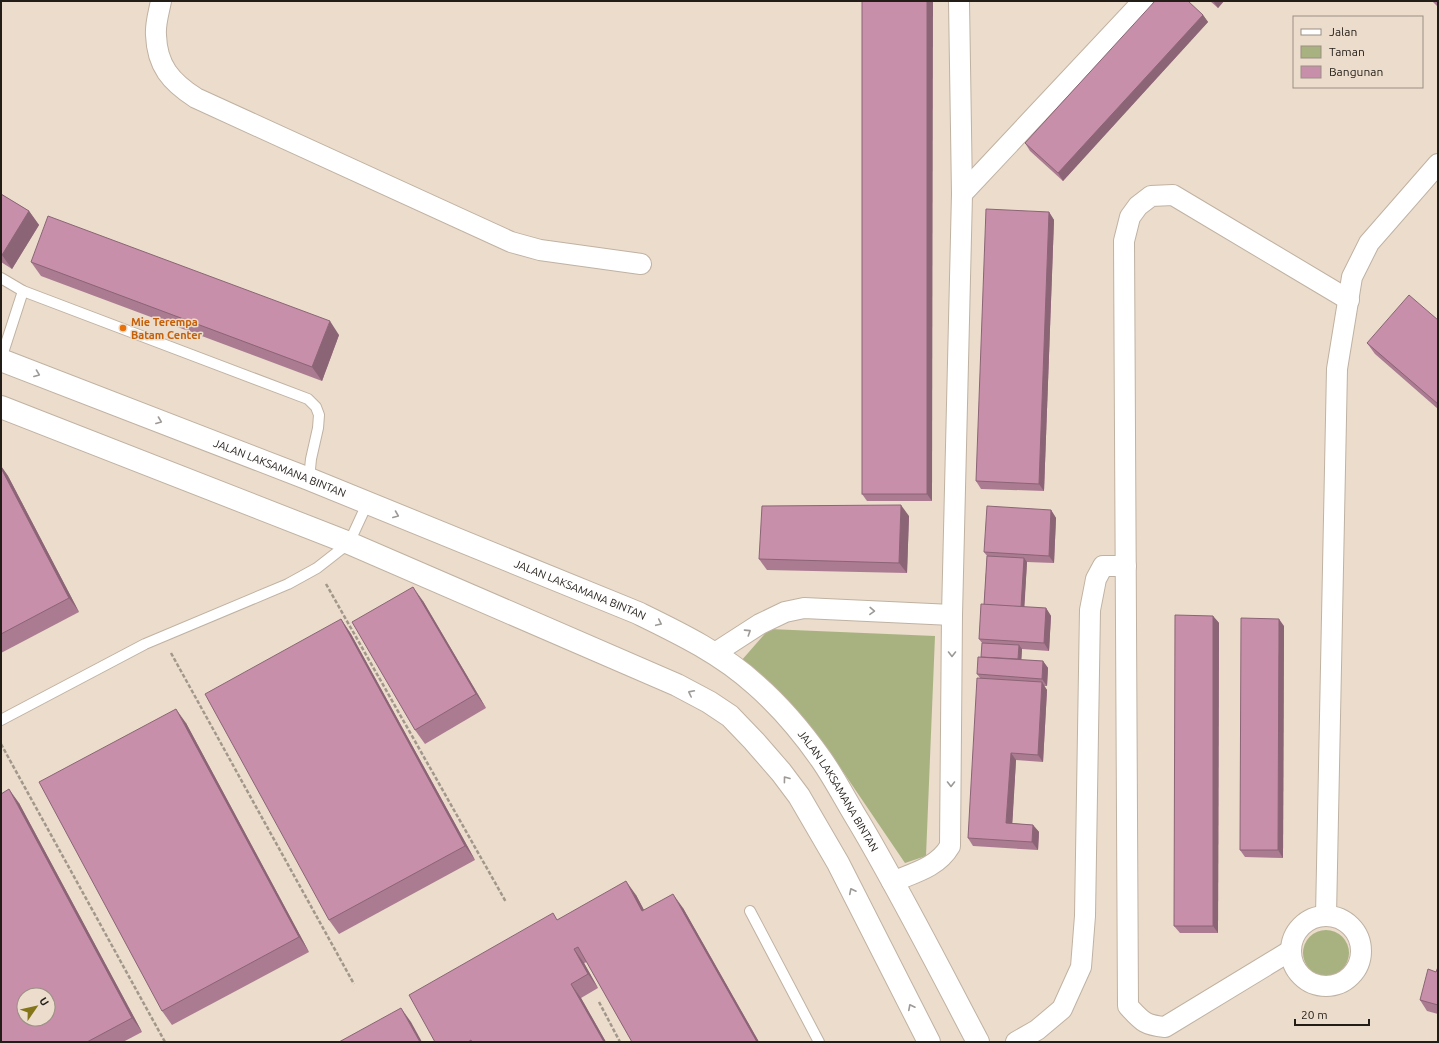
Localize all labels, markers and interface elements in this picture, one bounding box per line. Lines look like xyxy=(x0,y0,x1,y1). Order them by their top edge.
legend xyxy=(1293,16,1423,88)
text: Jalan xyxy=(1329,25,1357,38)
text: Taman xyxy=(1329,45,1365,58)
text: Bangunan xyxy=(1329,65,1383,78)
place label: Mie Terempa Batam Center xyxy=(131,316,203,341)
marker: Mie Terempa Batam Center xyxy=(118,323,128,333)
one-way arrow xyxy=(34,369,41,377)
one-way arrow xyxy=(155,416,162,424)
street label: JALAN LAKSAMANA BINTAN xyxy=(212,437,348,499)
one-way arrow xyxy=(393,511,400,519)
street label: JALAN LAKSAMANA BINTAN xyxy=(513,557,648,622)
one-way arrow xyxy=(869,607,875,615)
one-way arrow xyxy=(655,618,662,626)
one-way arrow xyxy=(744,629,751,637)
one-way arrow xyxy=(948,651,956,657)
one-way arrow xyxy=(688,690,696,698)
street label: JALAN LAKSAMANA BINTAN xyxy=(796,728,881,854)
one-way arrow xyxy=(784,777,791,784)
one-way arrow xyxy=(947,781,955,787)
one-way arrow xyxy=(850,888,857,895)
north arrow xyxy=(16,987,56,1027)
text: U xyxy=(37,995,51,1008)
scale bar xyxy=(1295,1001,1369,1027)
one-way arrow xyxy=(908,1004,916,1011)
text: 20 m xyxy=(1301,1008,1328,1021)

